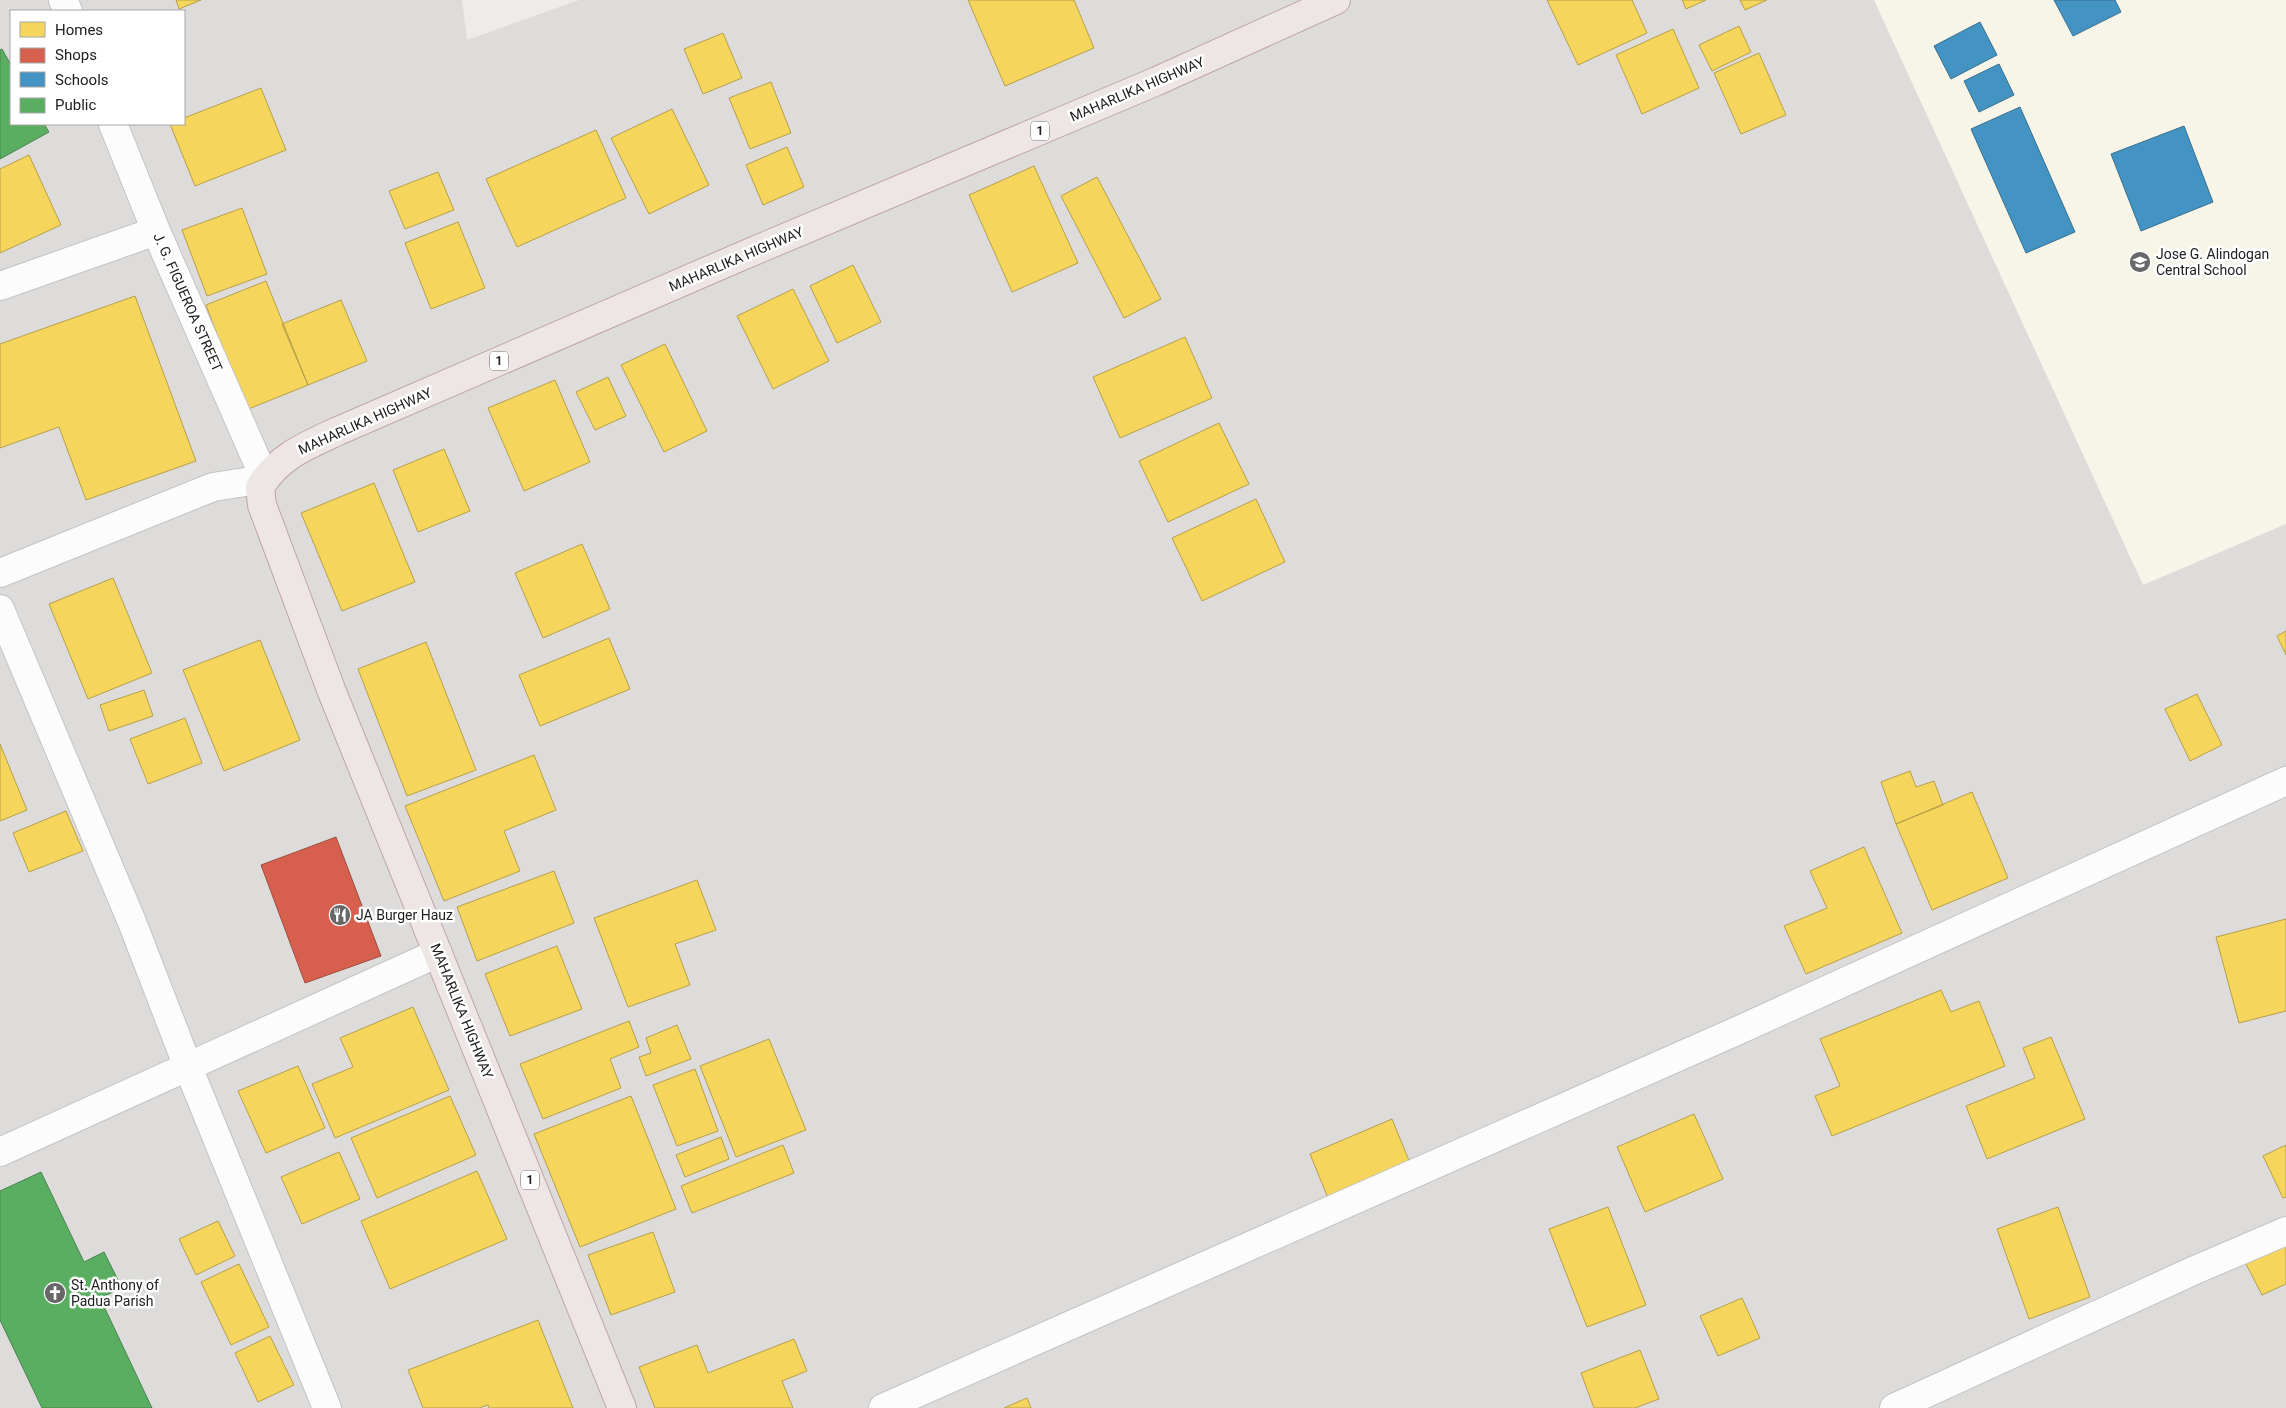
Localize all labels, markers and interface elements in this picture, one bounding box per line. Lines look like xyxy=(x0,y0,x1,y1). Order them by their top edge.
legend xyxy=(10,10,185,125)
text: Homes xyxy=(55,21,103,39)
text: Shops xyxy=(55,46,97,64)
street label: MAHARLIKA HIGHWAY xyxy=(1067,53,1207,125)
text: Schools xyxy=(55,71,109,89)
text: Public xyxy=(55,96,96,114)
road number: 1 xyxy=(1031,122,1049,140)
street label: MAHARLIKA HIGHWAY xyxy=(666,223,806,295)
street label: J. G. FIGUEROA STREET xyxy=(150,230,226,374)
place label: Jose G. Alindogan Central School xyxy=(2156,246,2269,278)
school or university icon: Jose G. Alindogan Central School xyxy=(2128,250,2152,274)
road number: 1 xyxy=(490,352,508,371)
street label: MAHARLIKA HIGHWAY xyxy=(296,384,435,458)
restaurant icon: JA Burger Hauz xyxy=(328,903,352,927)
place label: JA Burger Hauz xyxy=(356,907,453,923)
street label: MAHARLIKA HIGHWAY xyxy=(428,941,497,1081)
road number: 1 xyxy=(521,1170,539,1190)
place label: St. Anthony of Padua Parish xyxy=(71,1277,159,1309)
church icon: St. Anthony of Padua Parish xyxy=(43,1281,67,1305)

